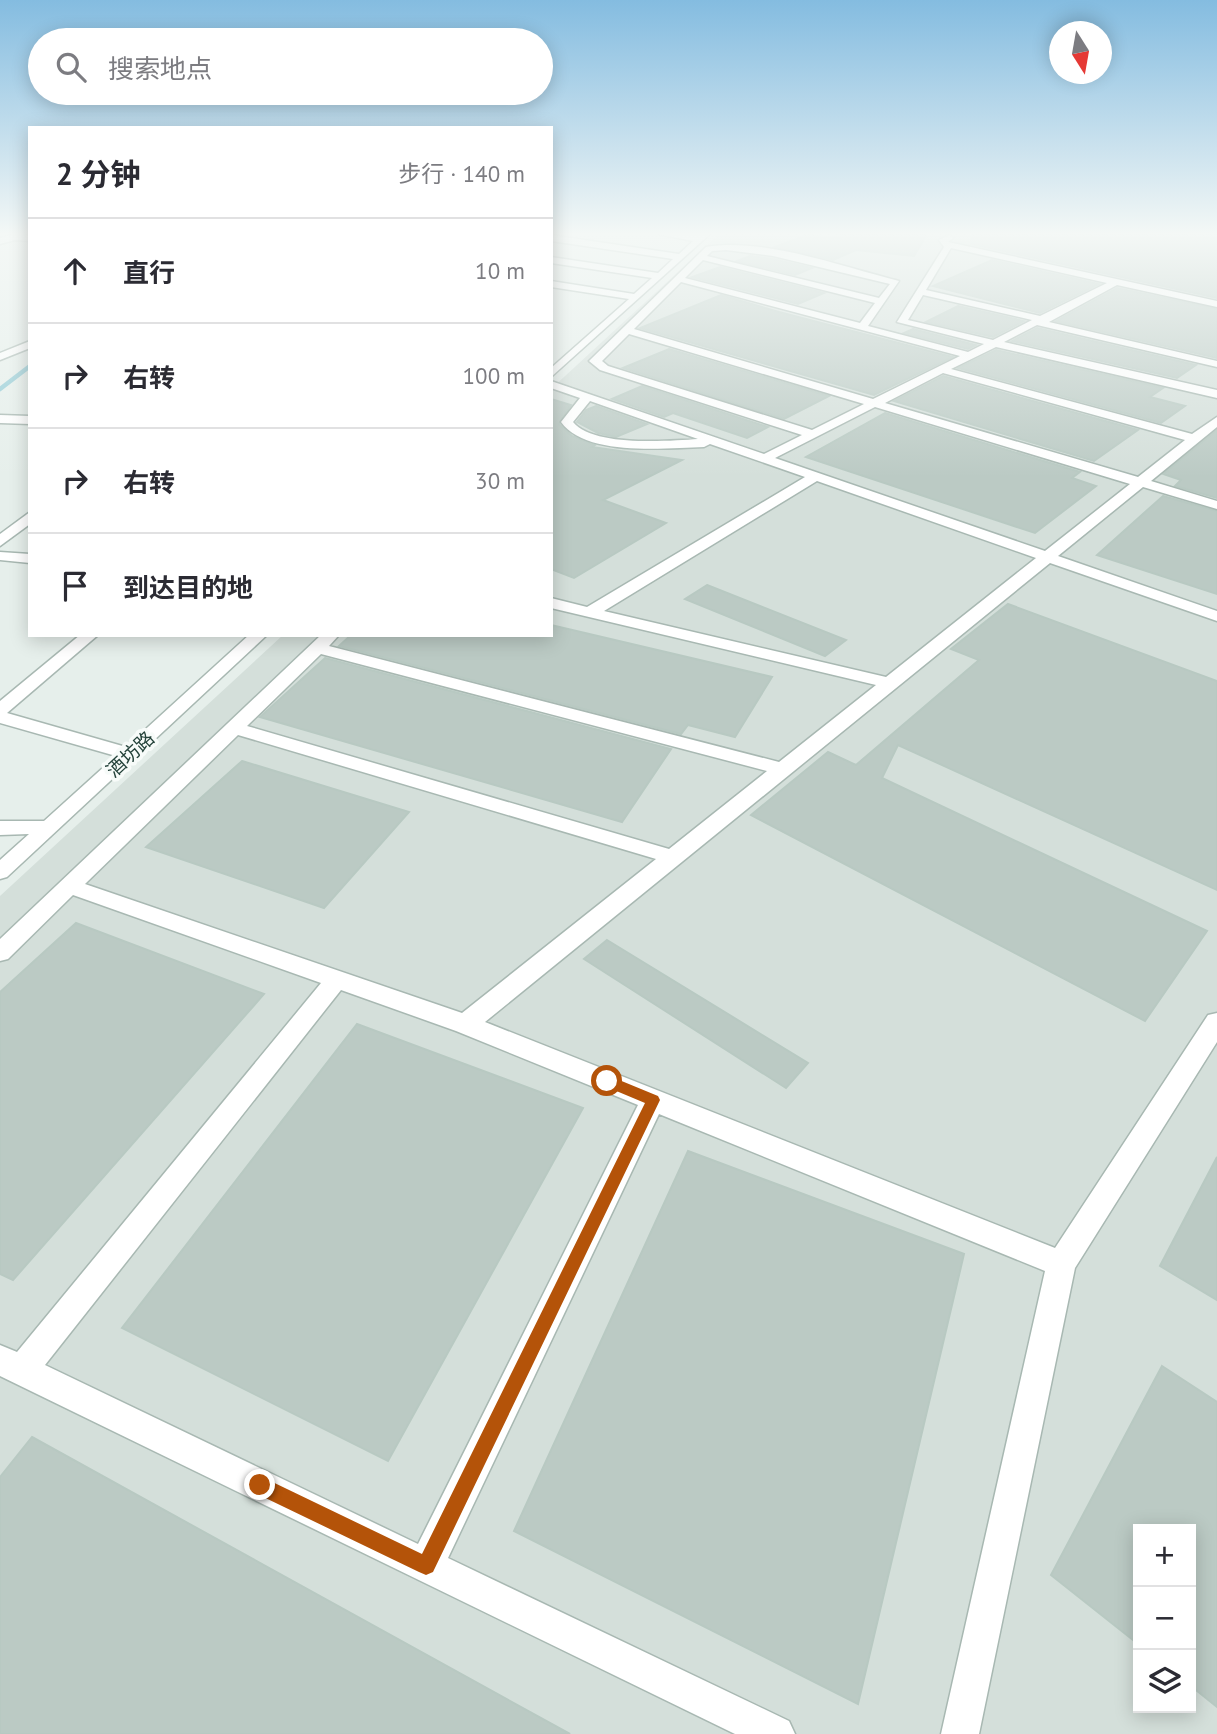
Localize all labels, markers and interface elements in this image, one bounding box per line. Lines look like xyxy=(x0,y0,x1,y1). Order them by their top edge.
north arrow xyxy=(1049,21,1112,84)
search box xyxy=(28,28,553,105)
icon: search xyxy=(52,48,90,86)
text: 搜索地点 xyxy=(108,52,212,85)
text: 2 分钟 xyxy=(56,154,141,193)
text: 步行 · 140 m xyxy=(398,159,525,188)
icon: ahead xyxy=(56,252,94,290)
text: 直行 xyxy=(123,256,175,289)
text: 10 m xyxy=(475,256,525,285)
icon: right xyxy=(56,357,94,395)
text: 右转 xyxy=(123,361,175,394)
text: 100 m xyxy=(463,361,525,390)
icon: right xyxy=(56,462,94,500)
text: 右转 xyxy=(123,466,175,499)
text: 30 m xyxy=(475,466,525,495)
icon: arrive xyxy=(56,567,94,605)
text: 到达目的地 xyxy=(123,571,253,604)
street label: 酒坊路 xyxy=(101,726,159,782)
route start xyxy=(591,1065,622,1096)
route end xyxy=(244,1469,275,1500)
map controls xyxy=(1133,1524,1196,1713)
button: + xyxy=(1133,1524,1196,1587)
button: − xyxy=(1133,1587,1196,1650)
button: layers xyxy=(1133,1650,1196,1713)

